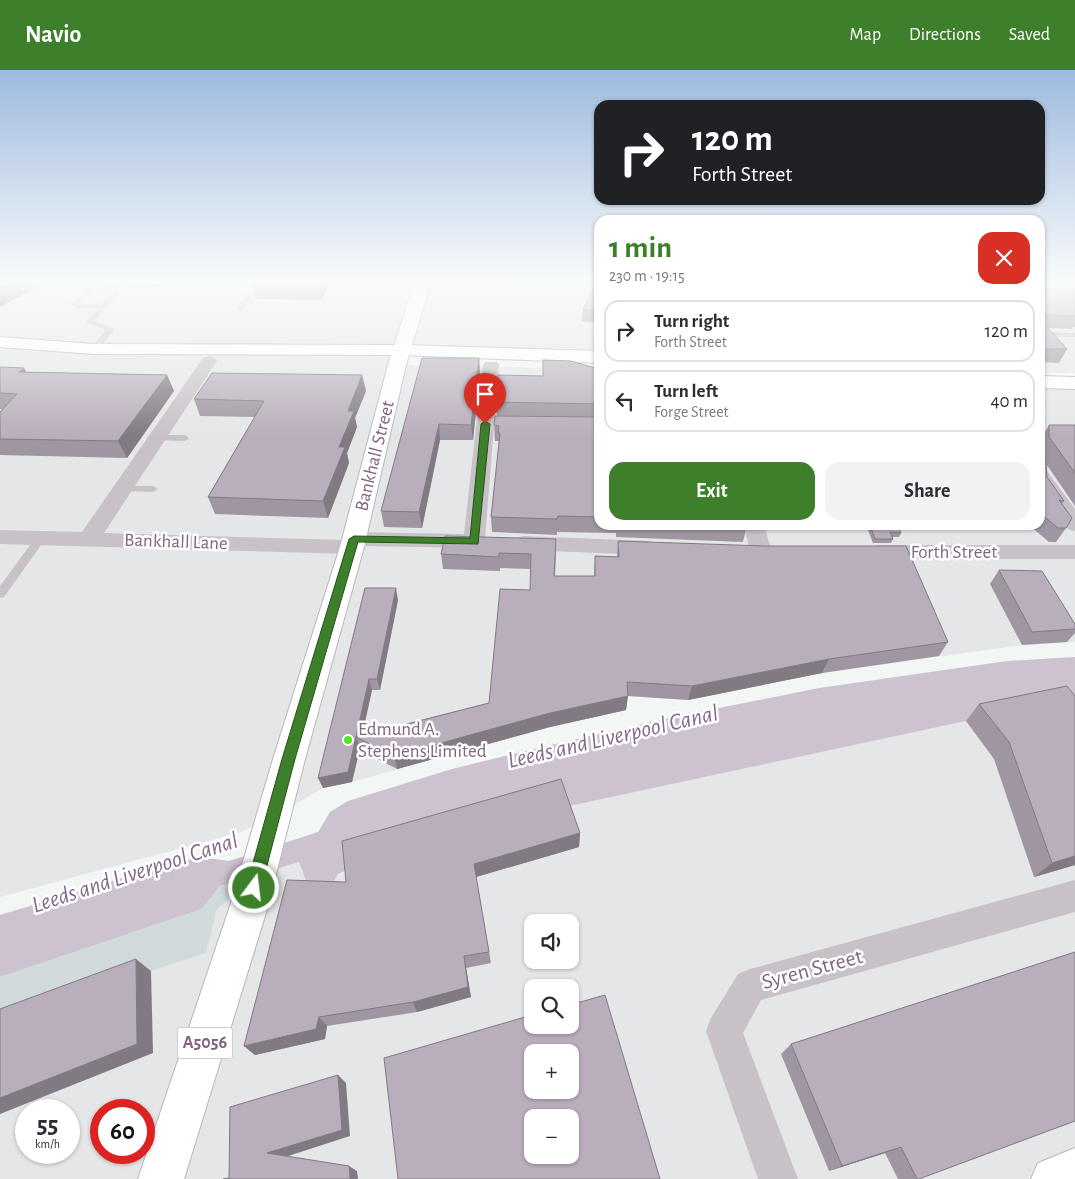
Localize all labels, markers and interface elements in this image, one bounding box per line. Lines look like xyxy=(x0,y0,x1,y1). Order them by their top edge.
text: Navio xyxy=(25,23,81,47)
text: Map xyxy=(850,26,881,44)
text: Directions xyxy=(909,26,981,44)
text: Saved xyxy=(1009,26,1050,44)
icon: right xyxy=(609,120,674,185)
text: 120 m xyxy=(692,122,773,157)
text: Forth Street xyxy=(692,163,792,185)
button: close xyxy=(978,232,1030,284)
text: 1 min xyxy=(609,233,672,263)
text: 230 m · 19:15 xyxy=(609,268,685,284)
text: Turn right xyxy=(654,312,729,331)
icon: right xyxy=(611,317,639,345)
text: 120 m xyxy=(984,322,1028,341)
text: Forth Street xyxy=(654,334,727,350)
pin xyxy=(464,373,506,424)
icon: arrive xyxy=(471,380,499,408)
text: Turn left xyxy=(654,382,718,401)
icon: left xyxy=(611,387,639,415)
text: 40 m xyxy=(990,392,1028,411)
street label: Bankhall Street xyxy=(352,399,398,513)
text: Forge Street xyxy=(654,404,729,420)
button: Exit xyxy=(609,462,815,520)
button: Share xyxy=(825,462,1030,520)
street label: Bankhall Lane xyxy=(124,531,228,553)
street label: Forth Street xyxy=(911,543,997,562)
water label: Leeds and Liverpool Canal xyxy=(505,701,721,773)
place label: Edmund A. Stephens Limited xyxy=(358,720,487,761)
marker: Edmund A. Stephens Limited xyxy=(342,734,354,746)
water label: Leeds and Liverpool Canal xyxy=(29,828,241,918)
position arrow xyxy=(227,861,279,913)
map controls xyxy=(524,914,579,1164)
button: sound xyxy=(524,914,579,969)
street label: Syren Street xyxy=(759,945,865,993)
button: search xyxy=(524,979,579,1034)
road number: A5056 xyxy=(178,1028,232,1058)
button: + xyxy=(524,1044,579,1099)
speed limit sign: 60 xyxy=(90,1099,155,1164)
button: − xyxy=(524,1109,579,1164)
text: 55 xyxy=(37,1113,58,1138)
text: km/h xyxy=(35,1138,60,1150)

